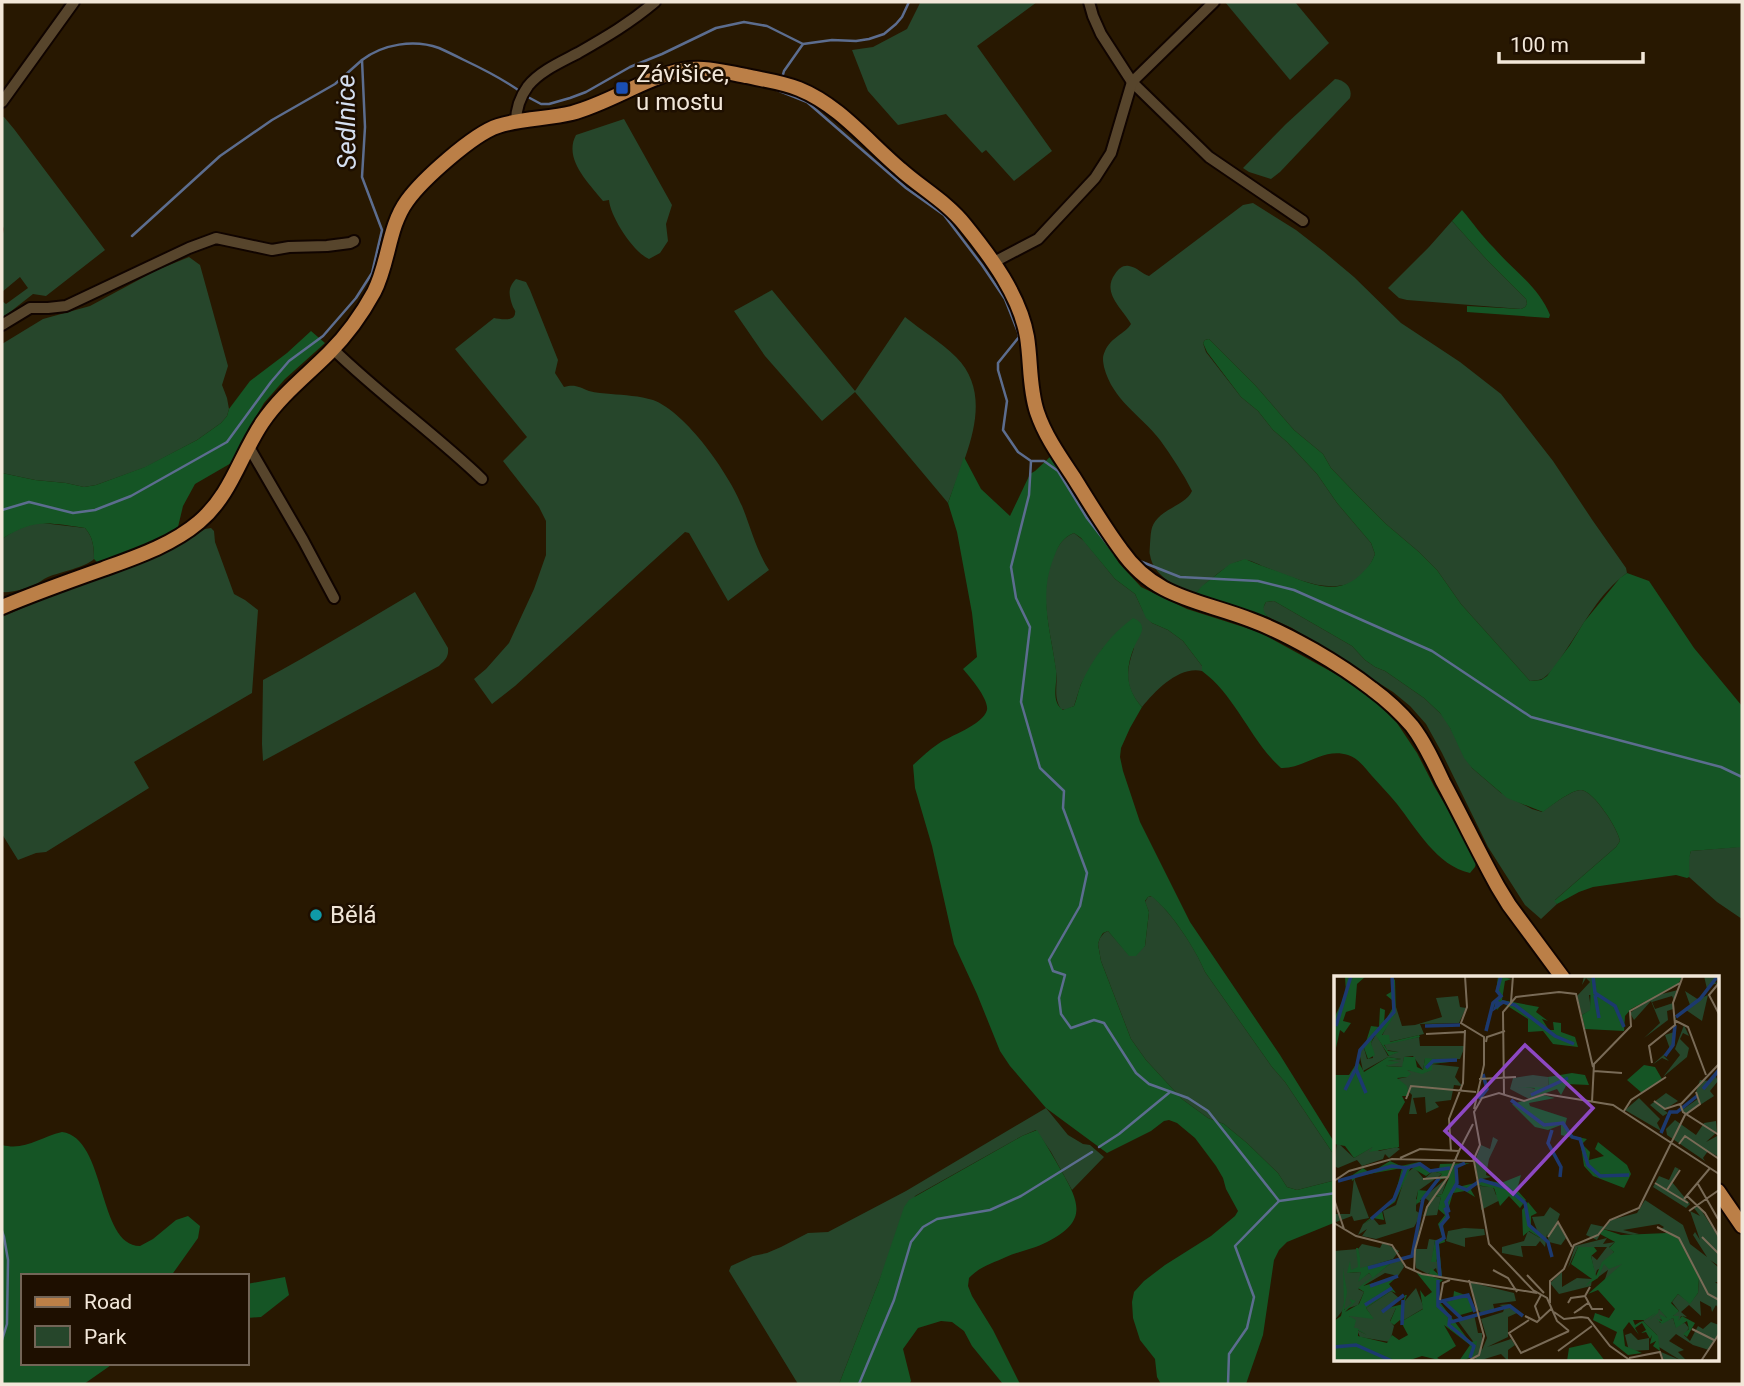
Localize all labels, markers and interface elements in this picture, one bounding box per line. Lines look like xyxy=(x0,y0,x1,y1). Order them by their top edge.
scale bar xyxy=(1499,21,1642,65)
text: 100 m xyxy=(1510,33,1569,57)
place label: Závišice, u mostu xyxy=(636,60,729,116)
water label: Sedlnice xyxy=(330,74,362,170)
marker: Závišice, u mostu xyxy=(614,80,630,96)
place label: Bělá xyxy=(330,901,377,929)
marker: Bělá xyxy=(308,907,324,923)
inset map xyxy=(1334,976,1720,1362)
legend xyxy=(21,1274,248,1365)
text: Road xyxy=(84,1290,132,1314)
text: Park xyxy=(84,1325,127,1349)

